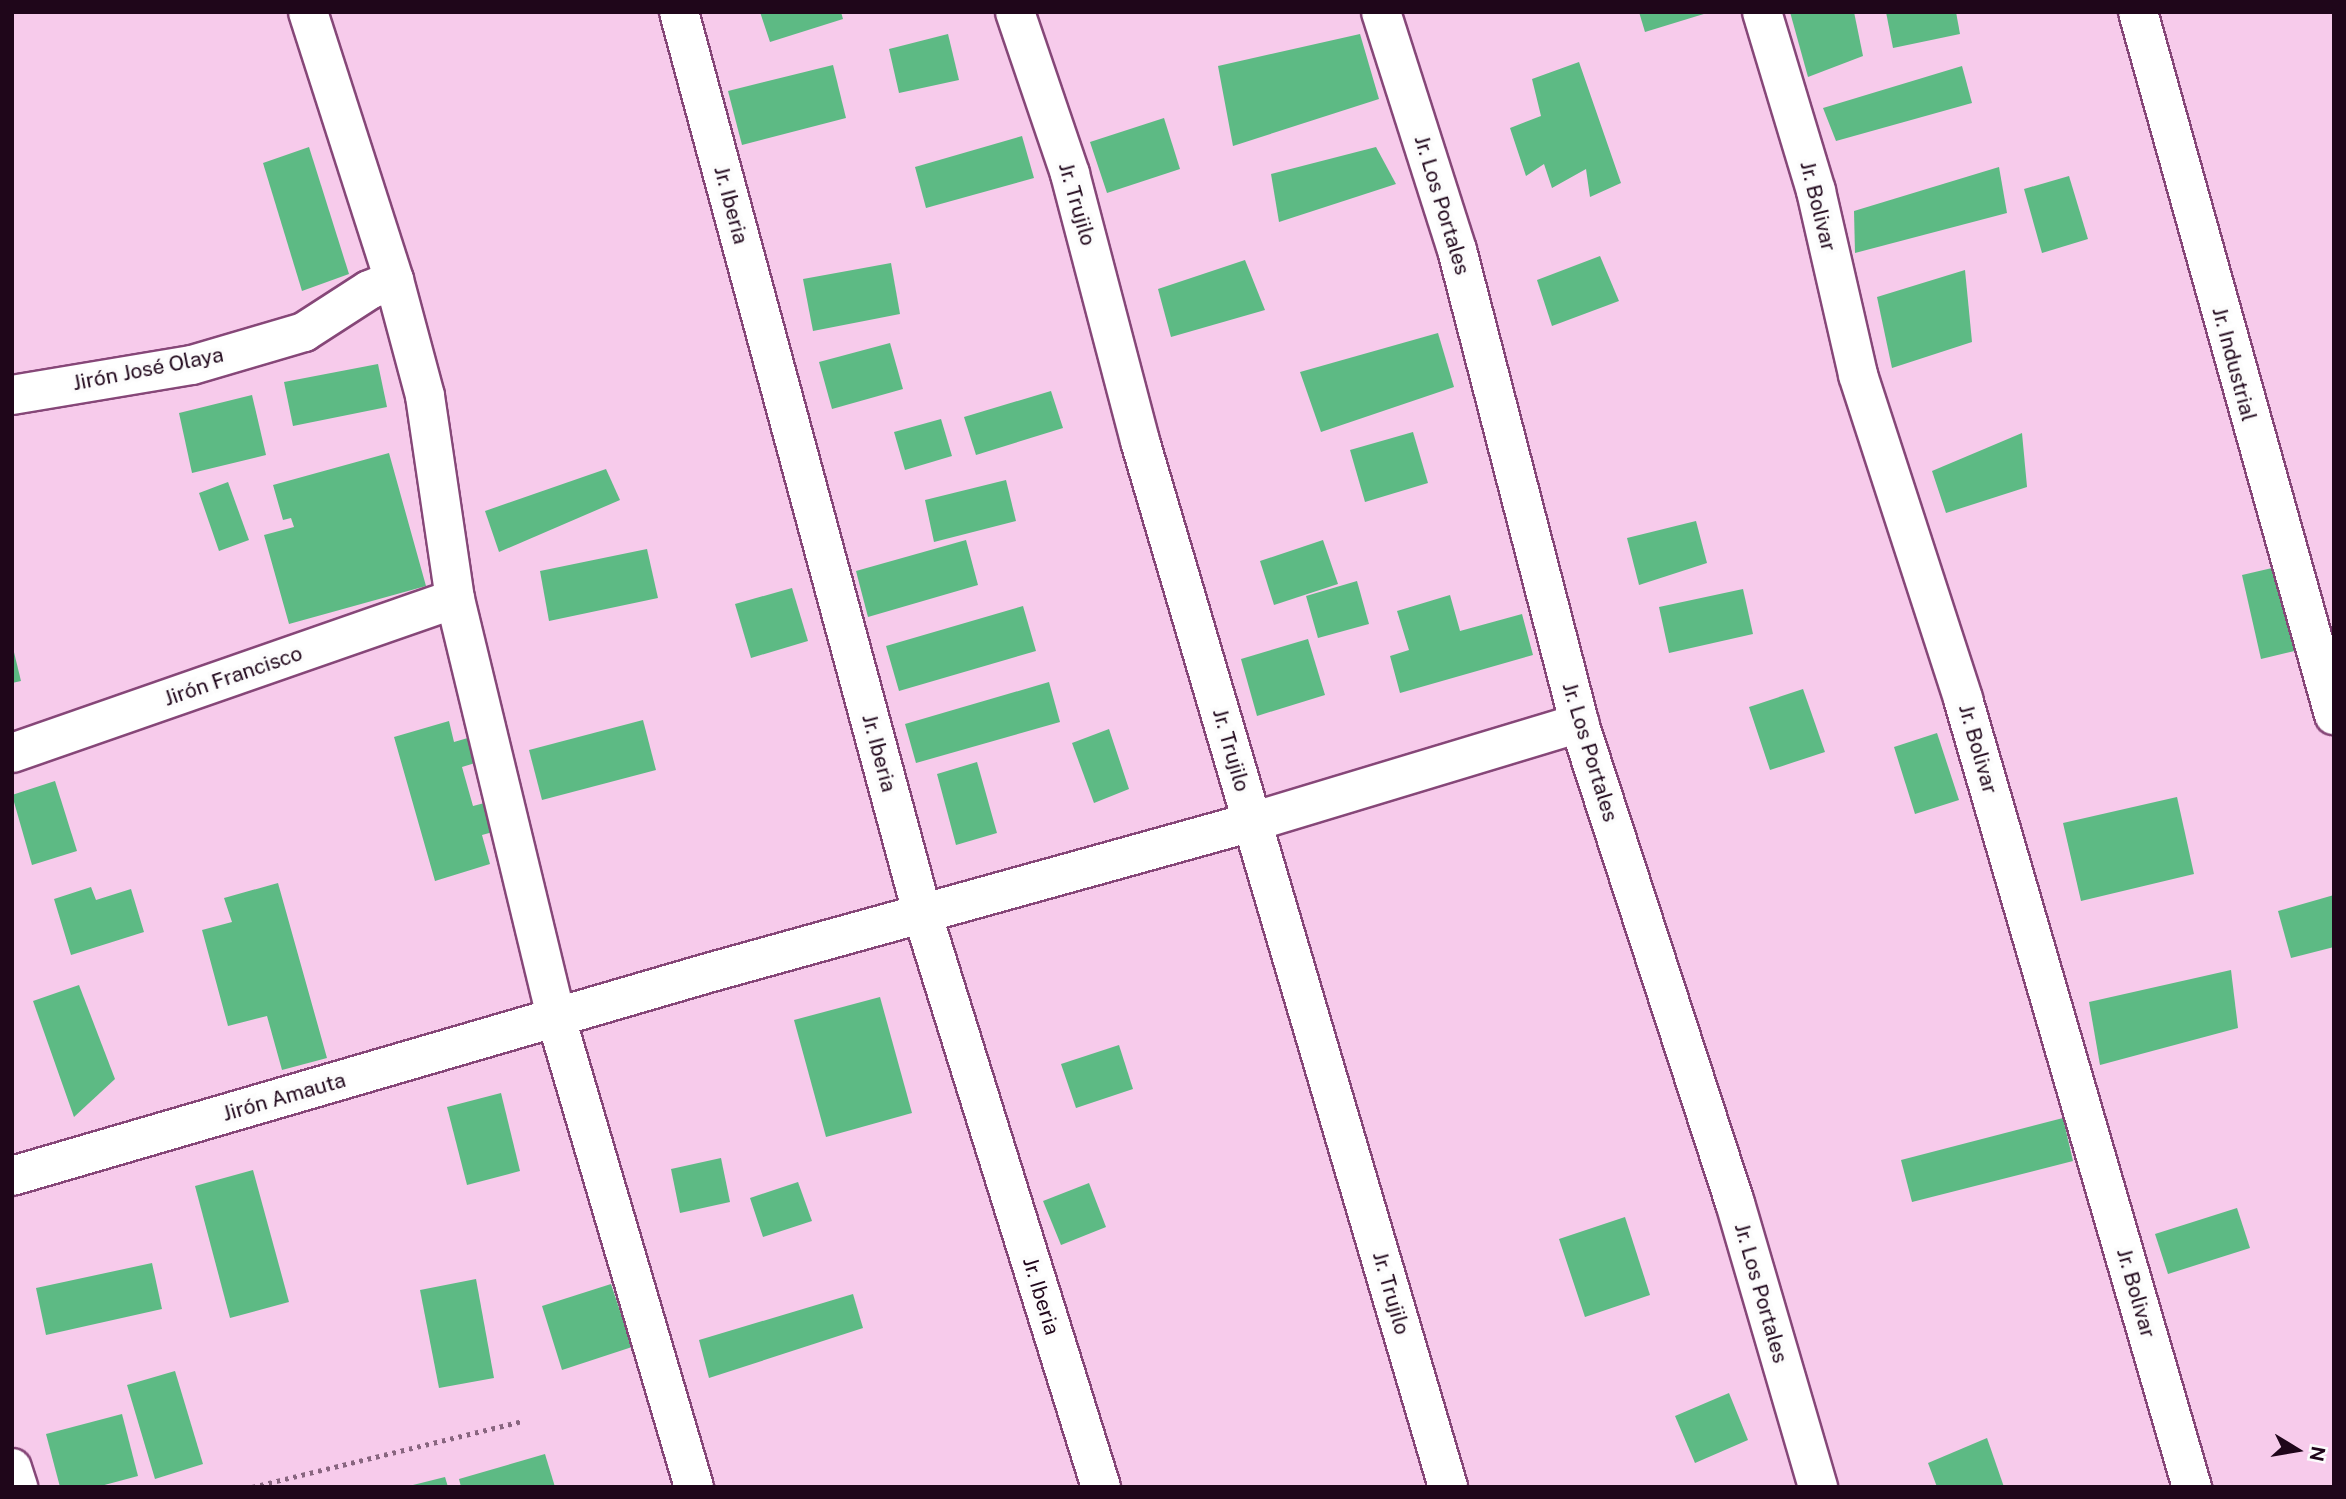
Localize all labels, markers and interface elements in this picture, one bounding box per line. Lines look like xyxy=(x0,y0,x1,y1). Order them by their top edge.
street label: Jr. Los Portales xyxy=(1409,132,1475,278)
street label: Jr. Bolivar xyxy=(1795,158,1841,254)
street label: Jr. Trujilo xyxy=(1053,159,1101,249)
street label: Jr. Iberia xyxy=(708,163,754,247)
street label: Jr. Industrial xyxy=(2207,304,2261,424)
street label: Jirón José Olaya xyxy=(70,342,226,396)
street label: Jirón Francisco xyxy=(160,640,306,712)
street label: Jr. Los Portales xyxy=(1557,679,1623,825)
street label: Jr. Bolivar xyxy=(1953,701,2003,797)
street label: Jr. Trujilo xyxy=(1207,705,1255,795)
street label: Jr. Iberia xyxy=(856,711,902,795)
street label: Jirón Amauta xyxy=(219,1067,349,1127)
street label: Jr. Los Portales xyxy=(1729,1220,1793,1366)
street label: Jr. Bolivar xyxy=(2111,1245,2161,1341)
street label: Jr. Trujilo xyxy=(1367,1248,1415,1338)
street label: Jr. Iberia xyxy=(1017,1254,1065,1338)
north arrow xyxy=(2262,1415,2332,1485)
text: N xyxy=(2305,1445,2330,1463)

